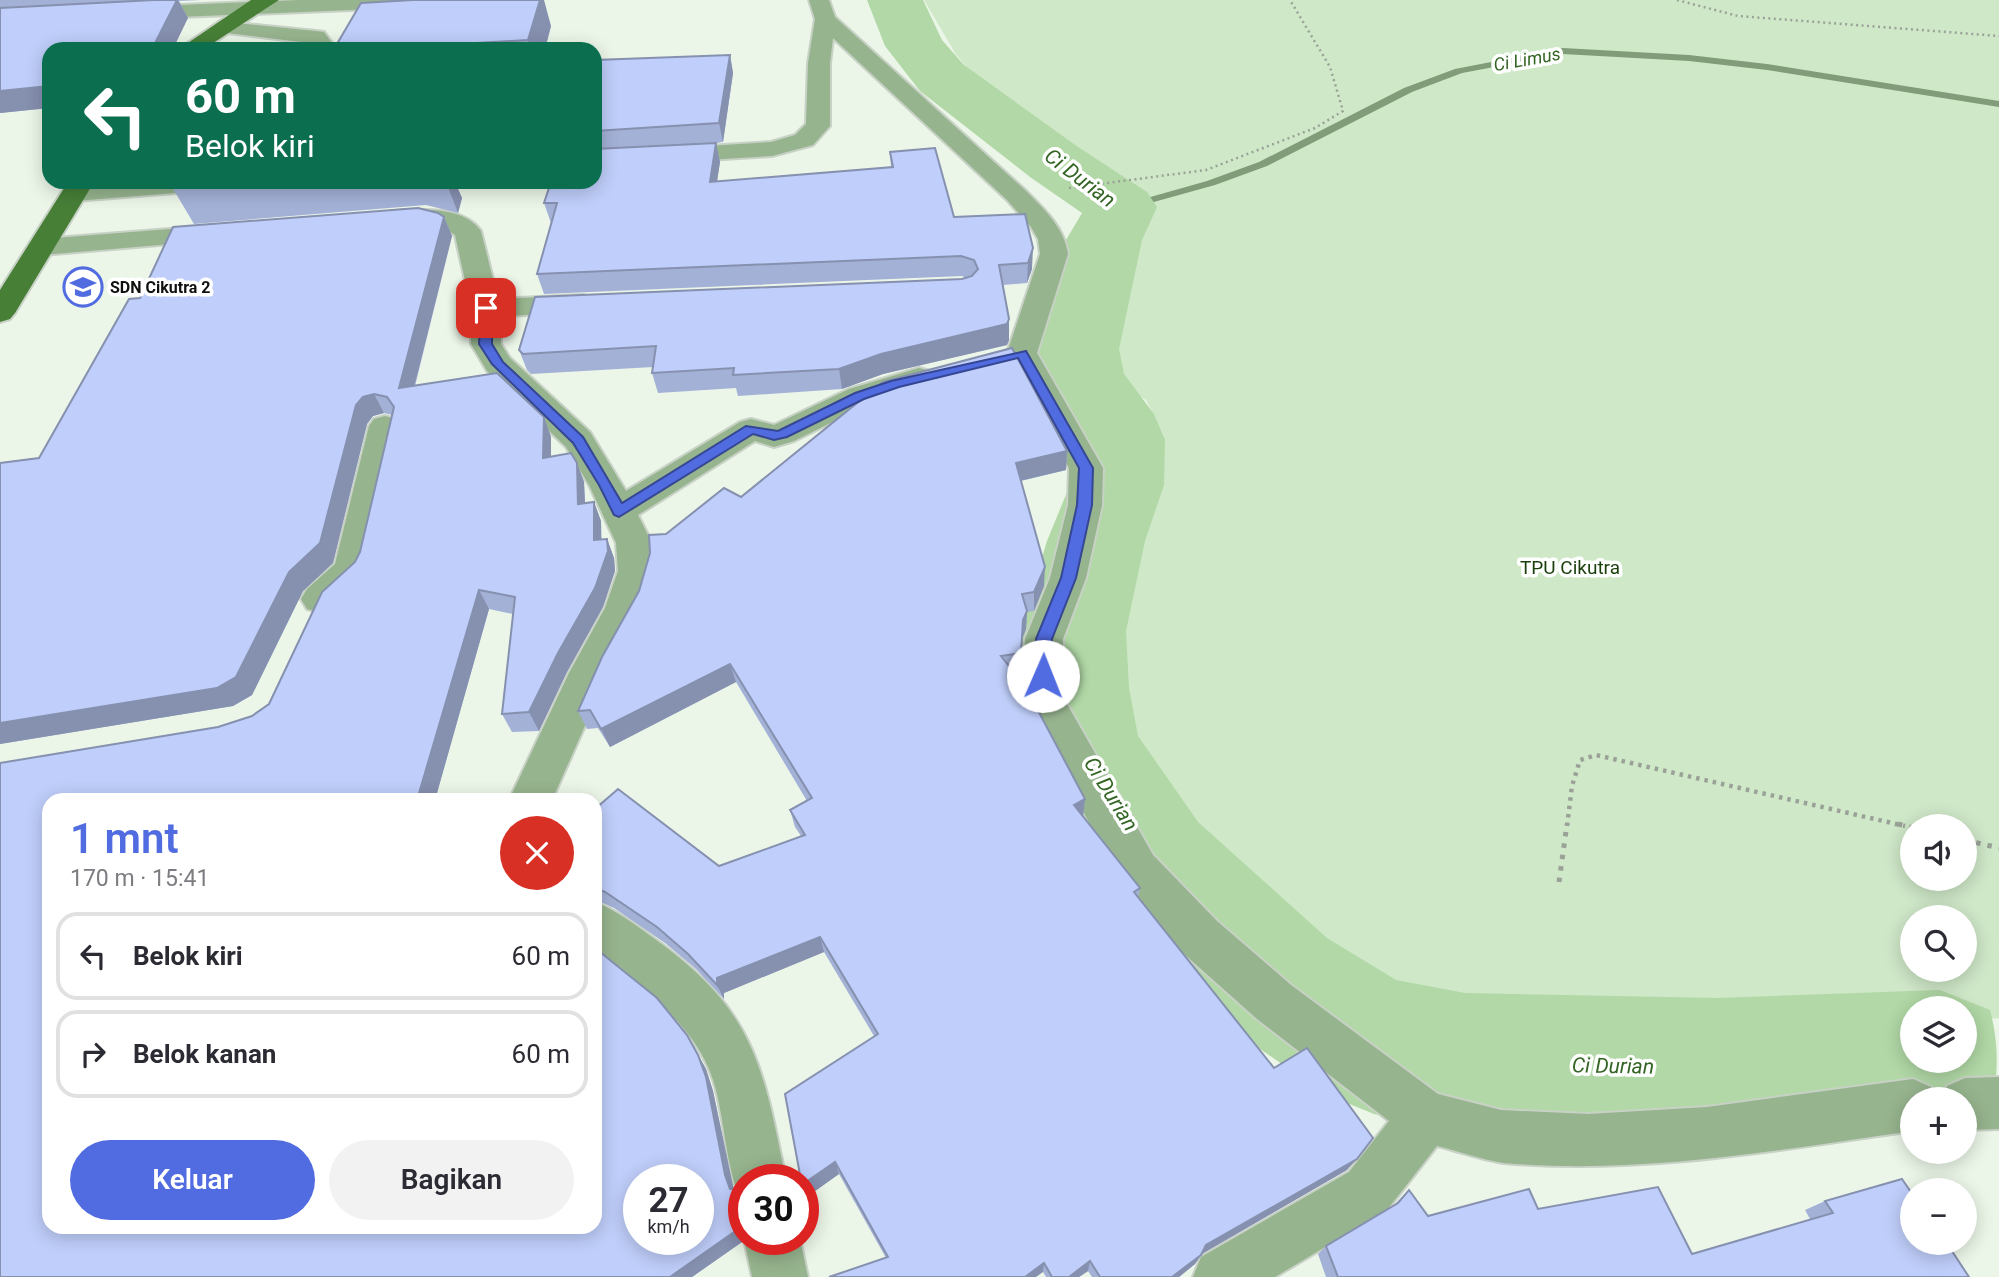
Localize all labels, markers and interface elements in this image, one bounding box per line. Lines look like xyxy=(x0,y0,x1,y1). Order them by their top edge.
water label: Ci Limus xyxy=(1492,43,1562,75)
text: 60 m xyxy=(185,68,296,125)
icon: left xyxy=(70,70,161,161)
text: Belok kiri xyxy=(185,127,315,165)
water label: Ci Durian xyxy=(1040,144,1120,212)
school or university icon: SDN Cikutra 2 xyxy=(62,266,104,308)
place label: SDN Cikutra 2 xyxy=(110,278,210,297)
pin xyxy=(456,278,516,338)
icon: arrive xyxy=(467,289,505,327)
park label: TPU Cikutra xyxy=(1520,556,1620,579)
position arrow xyxy=(1006,639,1080,713)
water label: Ci Durian xyxy=(1079,753,1143,835)
text: 1 mnt xyxy=(70,814,179,863)
map controls xyxy=(1900,814,1977,1255)
button: sound xyxy=(1900,814,1977,891)
button: close xyxy=(500,816,574,890)
text: 170 m · 15:41 xyxy=(70,865,209,892)
button: search xyxy=(1900,905,1977,982)
icon: left xyxy=(74,937,112,975)
text: Belok kiri xyxy=(133,941,243,971)
text: 60 m xyxy=(512,941,570,971)
button: layers xyxy=(1900,996,1977,1073)
icon: right xyxy=(74,1035,112,1073)
text: Belok kanan xyxy=(133,1039,276,1069)
text: 60 m xyxy=(512,1039,570,1069)
water label: Ci Durian xyxy=(1572,1053,1654,1079)
button: + xyxy=(1900,1087,1977,1164)
button: Keluar xyxy=(70,1140,315,1220)
button: Bagikan xyxy=(329,1140,574,1220)
speed limit sign: 30 xyxy=(728,1164,819,1255)
button: − xyxy=(1900,1178,1977,1255)
text: 27 xyxy=(648,1180,689,1221)
text: km/h xyxy=(647,1216,690,1237)

